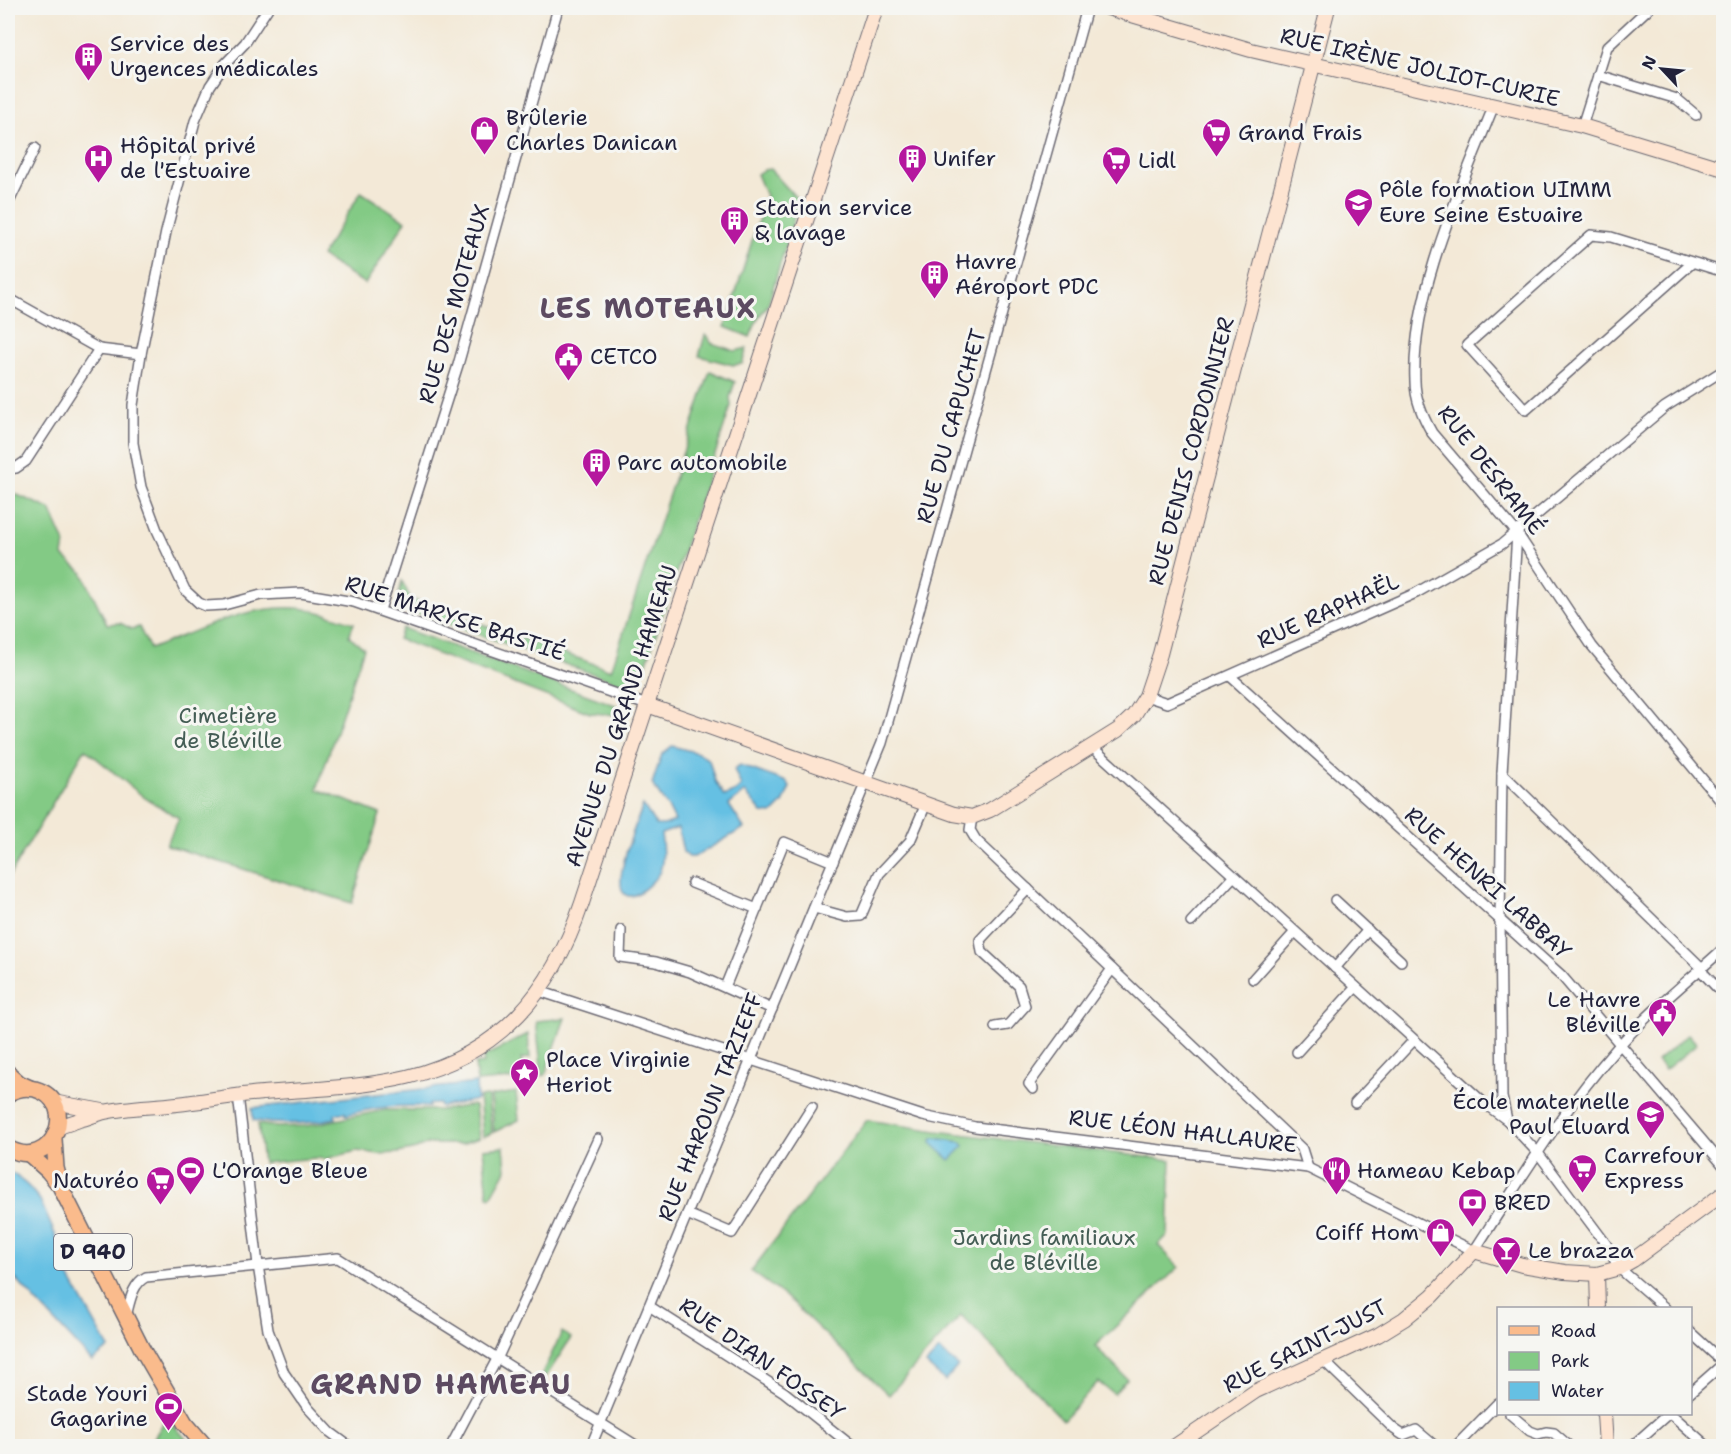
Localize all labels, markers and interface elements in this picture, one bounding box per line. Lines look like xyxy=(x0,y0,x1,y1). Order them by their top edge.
street label: RUE IRÈNE JOLIOT-CURIE xyxy=(1277,21,1563,113)
place label: Service des Urgences médicales xyxy=(110,29,319,83)
north arrow xyxy=(1632,39,1692,99)
building icon: Service des Urgences médicales xyxy=(73,40,105,82)
text: N xyxy=(1637,52,1661,73)
place label: Brûlerie Charles Danican xyxy=(506,103,678,157)
shop icon: Brûlerie Charles Danican xyxy=(469,114,501,156)
supermarket icon: Grand Frais xyxy=(1201,116,1233,158)
place label: Grand Frais xyxy=(1238,118,1363,147)
place label: Hôpital privé de l'Estuaire xyxy=(120,131,256,185)
hospital icon: Hôpital privé de l'Estuaire xyxy=(83,142,115,184)
building icon: Unifer xyxy=(896,142,928,184)
place label: Unifer xyxy=(933,144,996,173)
supermarket icon: Lidl xyxy=(1101,144,1133,186)
place label: Lidl xyxy=(1138,146,1176,175)
place label: Pôle formation UIMM Eure Seine Estuaire xyxy=(1379,175,1612,229)
school or university icon: Pôle formation UIMM Eure Seine Estuaire xyxy=(1342,186,1374,228)
place label: Station service & lavage xyxy=(755,193,913,247)
street label: RUE DES MOTEAUX xyxy=(412,201,496,407)
building icon: Station service & lavage xyxy=(718,204,750,246)
place label: Havre Aéroport PDC xyxy=(955,247,1099,301)
building icon: Havre Aéroport PDC xyxy=(918,258,950,300)
district label: LES MOTEAUX xyxy=(540,289,756,327)
street label: RUE DENIS CORDONNIER xyxy=(1141,314,1241,588)
street label: RUE DU CAPUCHET xyxy=(909,325,993,527)
public building icon: CETCO xyxy=(553,340,585,382)
place label: CETCO xyxy=(590,342,658,371)
street label: RUE DESRAMÉ xyxy=(1431,399,1551,541)
building icon: Parc automobile xyxy=(580,446,612,488)
place label: Parc automobile xyxy=(617,448,788,477)
street label: AVENUE DU GRAND HAMEAU xyxy=(558,561,684,871)
street label: RUE RAPHAËL xyxy=(1253,567,1403,655)
street label: RUE MARYSE BASTIÉ xyxy=(341,569,569,667)
park label: Cimetière de Bléville xyxy=(174,701,282,755)
street label: RUE HENRI LABBAY xyxy=(1398,800,1578,966)
place label: Le Havre Bléville xyxy=(1547,985,1641,1039)
street label: RUE HAROUN TAZIEFF xyxy=(651,988,769,1226)
public building icon: Le Havre Bléville xyxy=(1646,996,1678,1038)
place label: Place Virginie Heriot xyxy=(546,1045,690,1099)
place icon: Place Virginie Heriot xyxy=(509,1056,541,1098)
place label: École maternelle Paul Eluard xyxy=(1452,1087,1630,1141)
school or university icon: École maternelle Paul Eluard xyxy=(1635,1098,1667,1140)
street label: RUE LÉON HALLAURE xyxy=(1067,1103,1299,1159)
place label: Carrefour Express xyxy=(1604,1141,1705,1195)
supermarket icon: Carrefour Express xyxy=(1567,1152,1599,1194)
sports icon: L'Orange Bleue xyxy=(175,1154,207,1196)
restaurant icon: Hameau Kebap xyxy=(1320,1154,1352,1196)
place label: L'Orange Bleue xyxy=(212,1156,368,1185)
place label: Hameau Kebap xyxy=(1357,1156,1516,1185)
supermarket icon: Naturéo xyxy=(144,1164,176,1206)
place label: Naturéo xyxy=(53,1166,139,1195)
bank icon: BRED xyxy=(1457,1186,1489,1228)
place label: BRED xyxy=(1494,1188,1551,1217)
shop icon: Coiff Hom xyxy=(1424,1216,1456,1258)
place label: Coiff Hom xyxy=(1315,1218,1419,1247)
park label: Jardins familiaux de Bléville xyxy=(953,1223,1135,1277)
road number: D 940 xyxy=(54,1234,132,1270)
bar icon: Le brazza xyxy=(1491,1234,1523,1276)
place label: Le brazza xyxy=(1528,1236,1634,1265)
street label: RUE DIAN FOSSEY xyxy=(674,1291,850,1427)
street label: RUE SAINT-JUST xyxy=(1218,1292,1392,1400)
legend xyxy=(1497,1307,1692,1415)
text: Road xyxy=(1551,1319,1596,1343)
text: Park xyxy=(1551,1349,1590,1373)
district label: GRAND HAMEAU xyxy=(310,1365,572,1403)
place label: Stade Youri Gagarine xyxy=(27,1379,148,1433)
text: Water xyxy=(1551,1379,1604,1403)
sports icon: Stade Youri Gagarine xyxy=(153,1390,185,1432)

